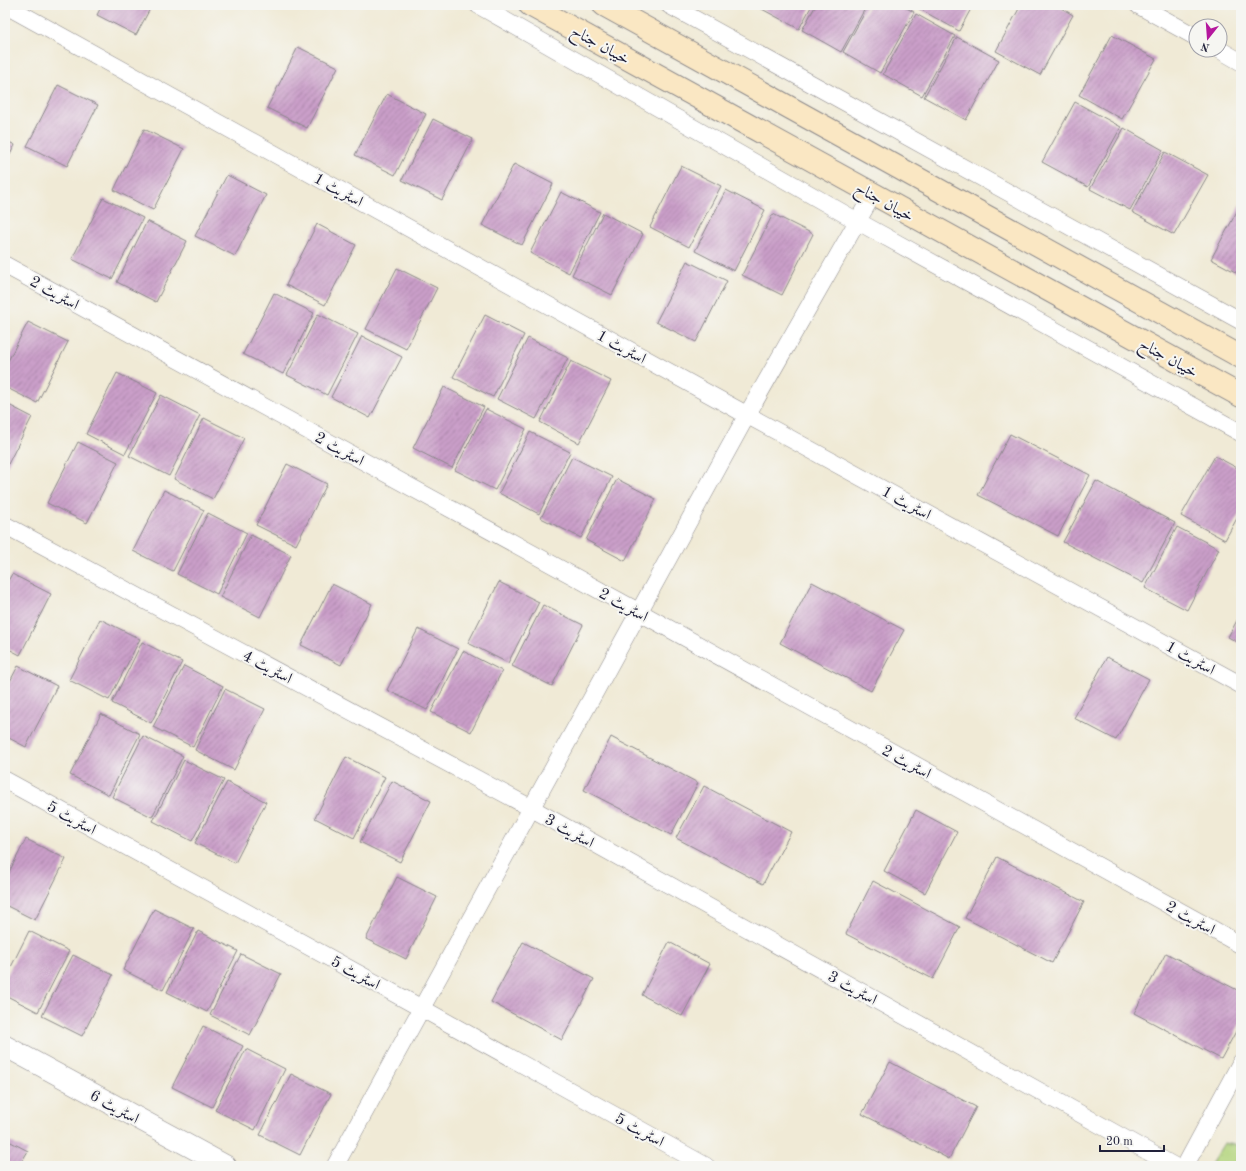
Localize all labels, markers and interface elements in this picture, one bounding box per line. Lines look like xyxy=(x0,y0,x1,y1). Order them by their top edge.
north arrow xyxy=(1188,18,1228,58)
street label: خیبان جناح xyxy=(566,23,632,73)
text: N xyxy=(1199,39,1211,53)
street label: اسٹریٹ 1 xyxy=(310,171,365,212)
street label: خیبان جناح xyxy=(850,180,916,230)
street label: اسٹریٹ 2 xyxy=(26,274,81,315)
street label: اسٹریٹ 1 xyxy=(593,328,648,369)
street label: خیبان جناح xyxy=(1134,336,1200,386)
street label: اسٹریٹ 2 xyxy=(311,430,366,471)
street label: اسٹریٹ 1 xyxy=(878,484,933,525)
street label: اسٹریٹ 2 xyxy=(595,586,650,627)
street label: اسٹریٹ 1 xyxy=(1162,639,1217,680)
street label: اسٹریٹ 4 xyxy=(239,648,294,688)
street label: اسٹریٹ 2 xyxy=(878,743,933,784)
street label: اسٹریٹ 5 xyxy=(43,799,98,840)
street label: اسٹریٹ 3 xyxy=(541,812,596,853)
street label: اسٹریٹ 2 xyxy=(1162,899,1217,940)
street label: اسٹریٹ 5 xyxy=(327,954,382,995)
street label: اسٹریٹ 3 xyxy=(824,969,879,1010)
street label: اسٹریٹ 6 xyxy=(86,1088,141,1129)
street label: اسٹریٹ 5 xyxy=(611,1111,666,1152)
scale bar xyxy=(1100,1127,1164,1153)
text: 20 m xyxy=(1106,1136,1133,1148)

